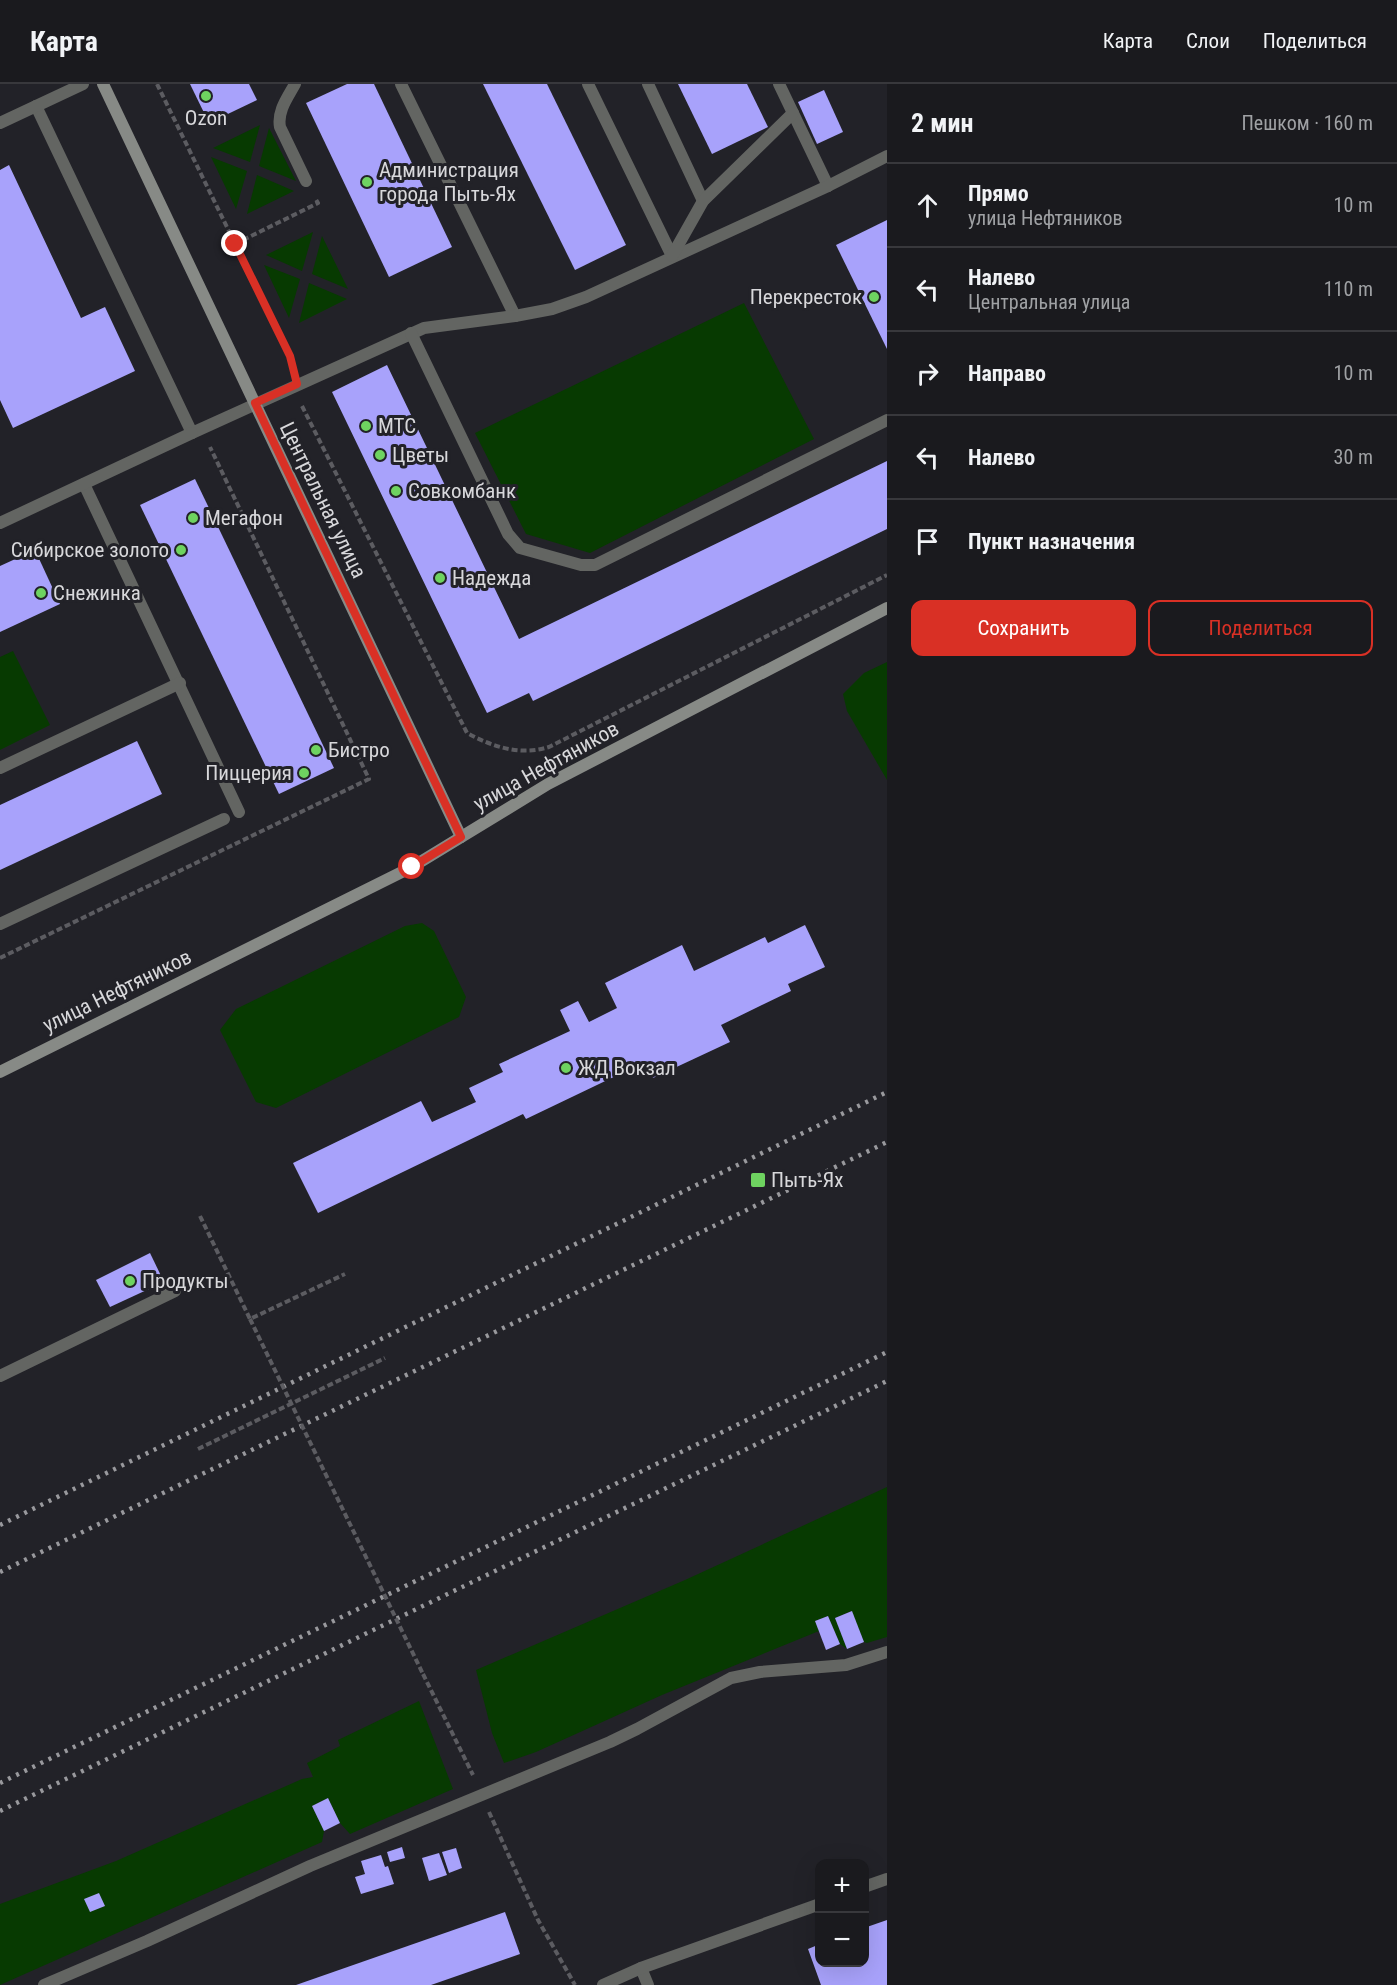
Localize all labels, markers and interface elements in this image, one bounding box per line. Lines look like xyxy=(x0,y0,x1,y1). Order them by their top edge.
text: Карта xyxy=(30,25,98,58)
text: Карта xyxy=(1103,29,1153,53)
text: Слои xyxy=(1186,29,1230,53)
text: Поделиться xyxy=(1263,29,1367,53)
marker: Ozon xyxy=(199,89,213,103)
place label: Ozon xyxy=(185,106,227,130)
text: 2 мин xyxy=(911,108,973,138)
text: Пешком · 160 m xyxy=(1241,111,1373,135)
place label: Администрация города Пыть-Ях xyxy=(379,158,519,206)
marker: Администрация города Пыть-Ях xyxy=(360,175,374,189)
text: Прямо xyxy=(968,181,1029,206)
icon: ahead xyxy=(911,189,944,222)
text: 10 m xyxy=(1334,193,1373,217)
text: улица Нефтяников xyxy=(968,206,1123,230)
route end xyxy=(221,230,247,256)
text: Налево xyxy=(968,265,1035,290)
icon: left xyxy=(911,273,944,306)
text: 110 m xyxy=(1324,277,1373,301)
place label: Перекресток xyxy=(750,285,862,309)
marker: Перекресток xyxy=(867,290,881,304)
text: Центральная улица xyxy=(968,290,1130,314)
icon: right xyxy=(911,357,944,390)
text: Направо xyxy=(968,361,1046,386)
text: 10 m xyxy=(1334,361,1373,385)
place label: МТС xyxy=(378,414,416,438)
street label: Центральная улица xyxy=(275,418,371,582)
marker: МТС xyxy=(359,419,373,433)
icon: left xyxy=(911,441,944,474)
place label: Цветы xyxy=(392,443,449,467)
text: Налево xyxy=(968,445,1035,470)
text: 30 m xyxy=(1334,445,1373,469)
marker: Цветы xyxy=(373,448,387,462)
place label: Совкомбанк xyxy=(408,479,516,503)
marker: Совкомбанк xyxy=(389,484,403,498)
place label: Мегафон xyxy=(205,506,283,530)
marker: Мегафон xyxy=(186,511,200,525)
icon: arrive xyxy=(911,525,944,558)
text: Пункт назначения xyxy=(968,529,1135,554)
place label: Сибирское золото xyxy=(11,538,169,562)
marker: Сибирское золото xyxy=(174,543,188,557)
place label: Надежда xyxy=(452,566,531,590)
marker: Надежда xyxy=(433,571,447,585)
place label: Снежинка xyxy=(53,581,141,605)
marker: Снежинка xyxy=(34,586,48,600)
button: Сохранить xyxy=(911,600,1136,656)
button: Поделиться xyxy=(1148,600,1373,656)
street label: улица Нефтяников xyxy=(469,716,623,816)
place label: Бистро xyxy=(328,738,390,762)
marker: Бистро xyxy=(309,743,323,757)
place label: Пиццерия xyxy=(205,761,292,785)
marker: Пиццерия xyxy=(297,766,311,780)
route start xyxy=(398,853,424,879)
street label: улица Нефтяников xyxy=(39,945,195,1037)
place label: ЖД Вокзал xyxy=(578,1056,676,1080)
marker: ЖД Вокзал xyxy=(559,1061,573,1075)
place label: Пыть-Ях xyxy=(771,1168,844,1192)
marker: Пыть-Ях xyxy=(749,1171,767,1189)
place label: Продукты xyxy=(142,1269,229,1293)
marker: Продукты xyxy=(123,1274,137,1288)
map controls xyxy=(815,1859,869,1967)
button: + xyxy=(815,1859,869,1913)
button: − xyxy=(815,1913,869,1967)

